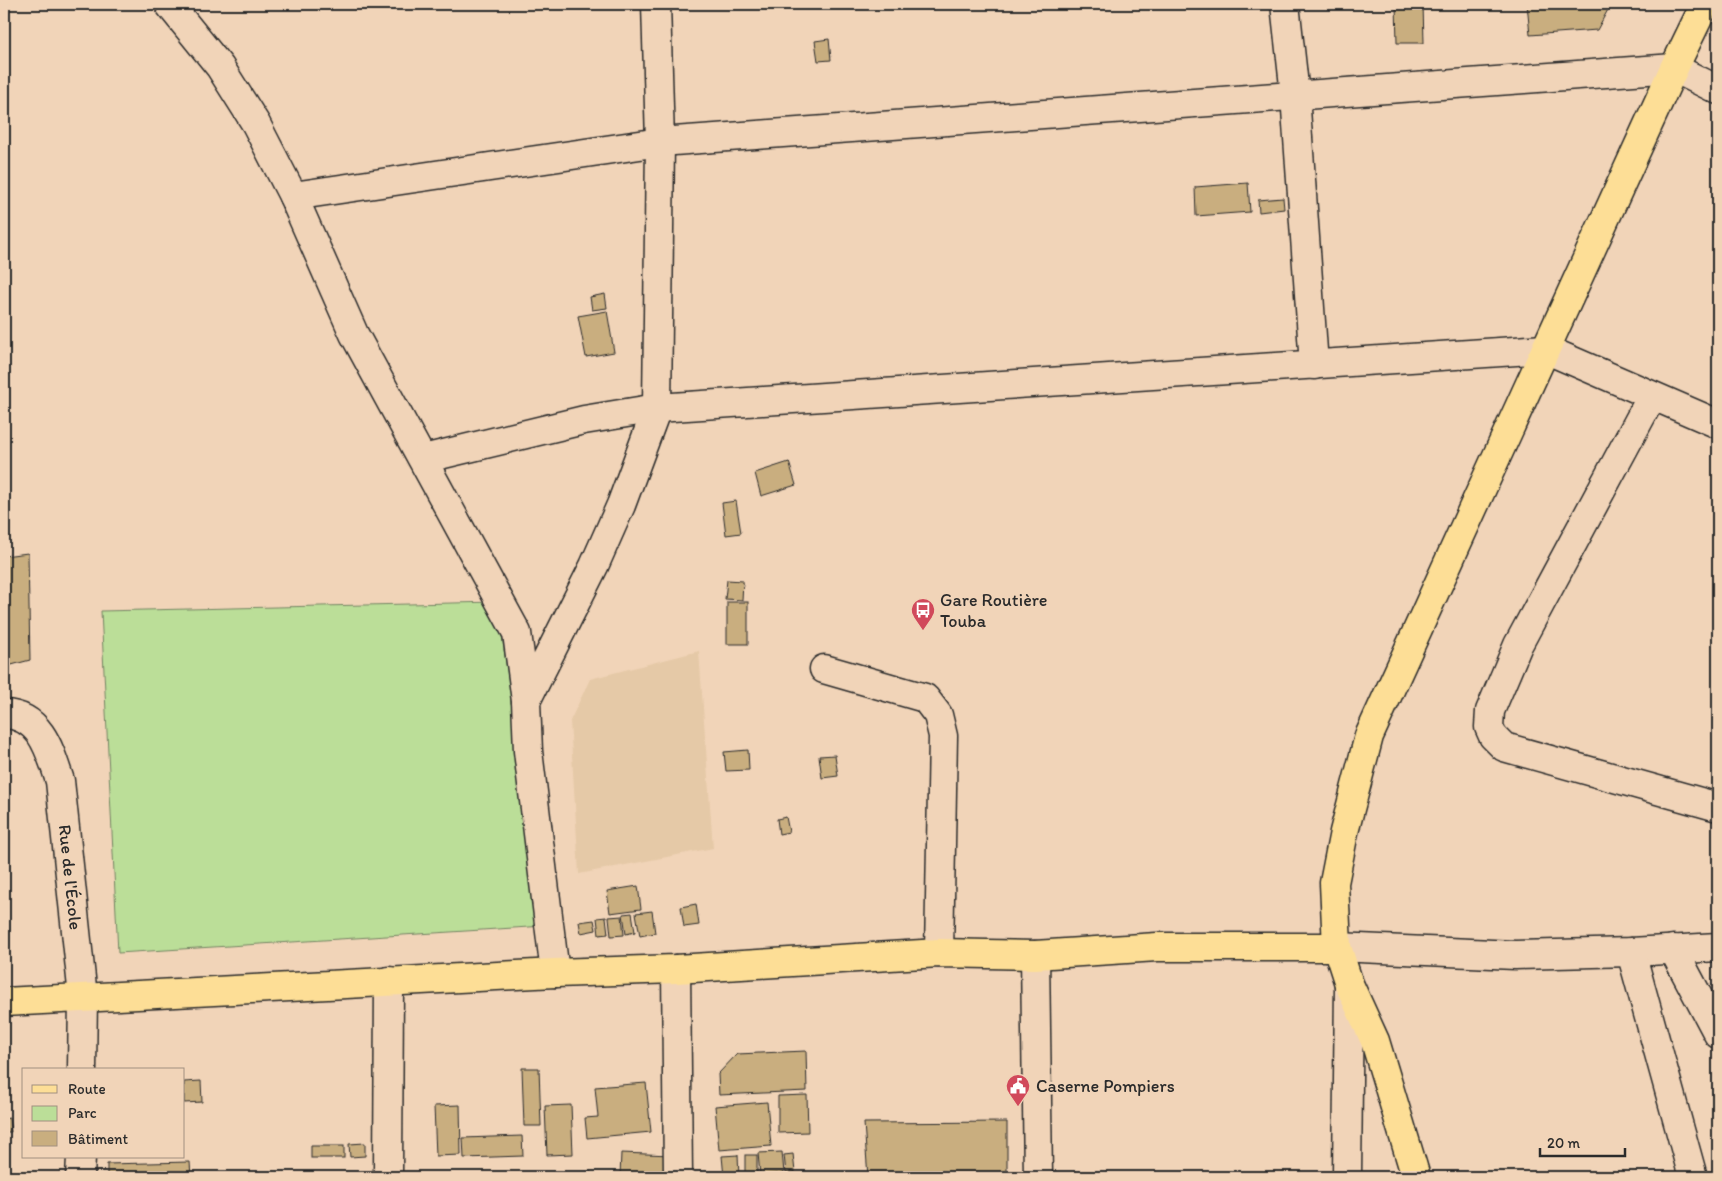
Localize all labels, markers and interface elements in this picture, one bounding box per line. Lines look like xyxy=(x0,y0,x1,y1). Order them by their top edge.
place label: Gare Routière Touba xyxy=(940,589,1048,632)
bus stop icon: Gare Routière Touba xyxy=(910,597,936,631)
street label: Rue de l'École xyxy=(54,823,87,931)
legend xyxy=(22,1068,185,1158)
public building icon: Caserne Pompiers xyxy=(1005,1073,1031,1107)
place label: Caserne Pompiers xyxy=(1036,1075,1175,1097)
text: Route xyxy=(68,1080,106,1098)
text: Parc xyxy=(68,1104,97,1122)
scale bar xyxy=(1540,1126,1624,1158)
text: Bâtiment xyxy=(68,1130,129,1148)
text: 20 m xyxy=(1547,1134,1581,1152)

